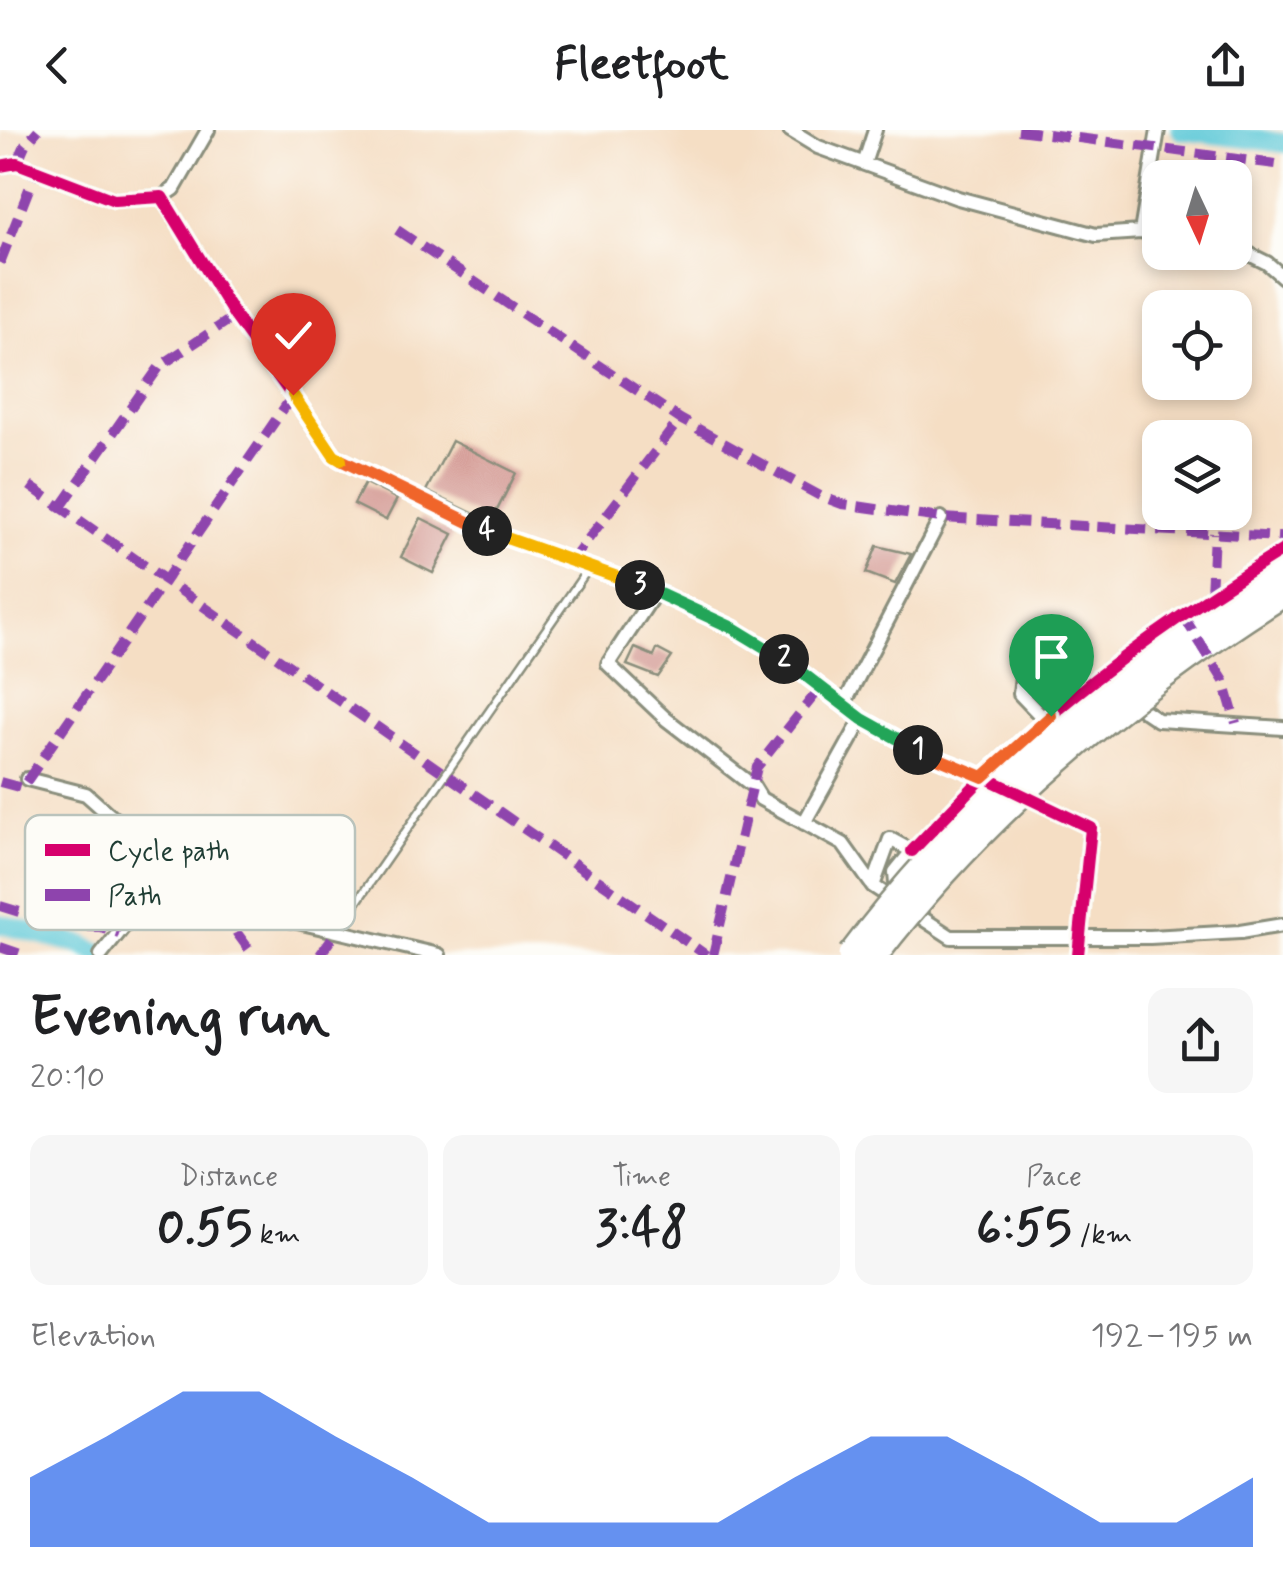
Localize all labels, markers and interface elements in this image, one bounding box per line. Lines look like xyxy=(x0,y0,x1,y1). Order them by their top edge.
text: Fleetfoot xyxy=(554,36,729,95)
icon: back xyxy=(30,38,85,93)
icon: share xyxy=(1198,38,1253,93)
north arrow xyxy=(1142,160,1252,270)
map controls xyxy=(1142,160,1252,530)
button: locate xyxy=(1142,290,1252,400)
pin xyxy=(251,293,336,396)
icon: check xyxy=(266,308,321,363)
button: layers xyxy=(1142,420,1252,530)
pin: 4 xyxy=(462,506,512,556)
text: 4 xyxy=(479,512,495,549)
pin: 3 xyxy=(615,560,665,610)
text: 3 xyxy=(634,566,646,603)
pin xyxy=(1009,614,1094,717)
icon: arrive xyxy=(1024,629,1079,684)
pin: 2 xyxy=(759,634,809,684)
text: 2 xyxy=(777,640,791,677)
pin: 1 xyxy=(893,725,943,775)
text: 1 xyxy=(912,731,924,768)
legend xyxy=(25,815,355,930)
text: Cycle path xyxy=(108,834,230,871)
text: Path xyxy=(108,879,162,916)
text: Evening run xyxy=(30,983,330,1055)
button: share xyxy=(1148,988,1253,1093)
text: 20:10 xyxy=(30,1057,105,1099)
text: Distance xyxy=(180,1159,278,1196)
text: Time xyxy=(612,1159,671,1196)
text: Pace xyxy=(1026,1159,1082,1196)
text: 0.55 xyxy=(157,1196,252,1262)
text: 3:48 xyxy=(595,1196,688,1262)
text: 6:55 xyxy=(976,1196,1072,1262)
text: km xyxy=(252,1217,301,1254)
text: /km xyxy=(1072,1217,1132,1254)
text: Elevation xyxy=(30,1315,156,1357)
text: 192–195 m xyxy=(1091,1315,1253,1357)

